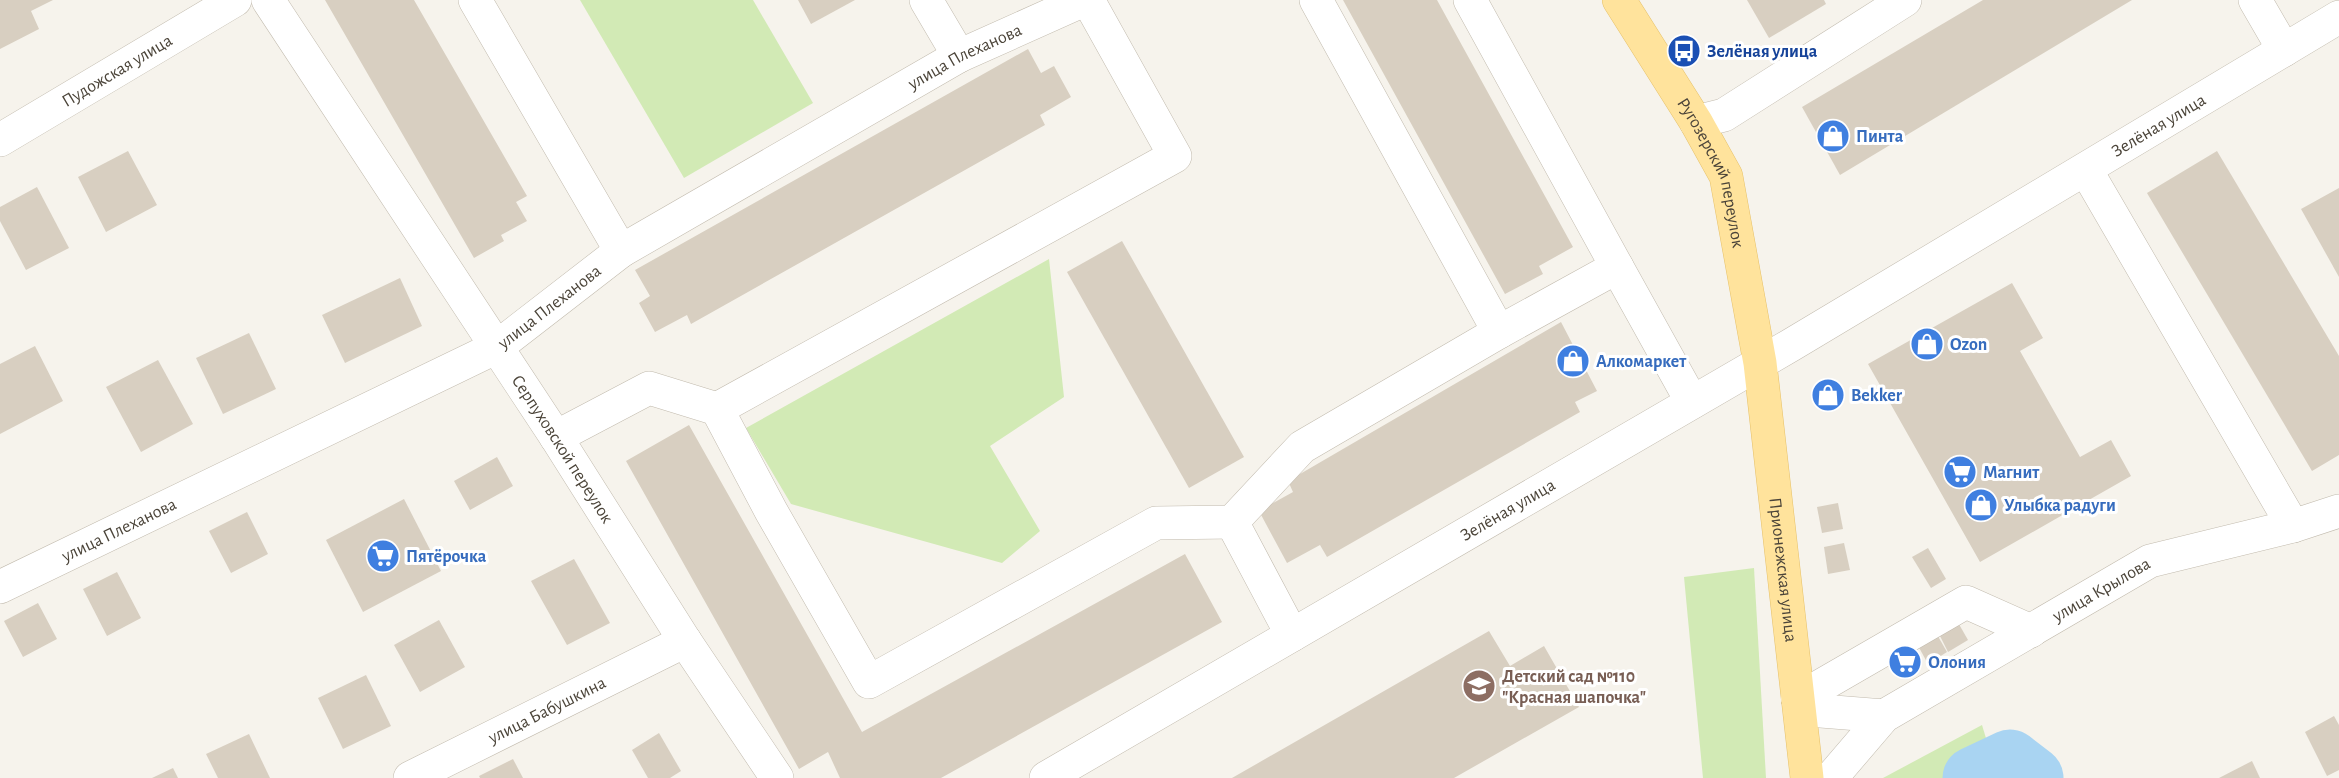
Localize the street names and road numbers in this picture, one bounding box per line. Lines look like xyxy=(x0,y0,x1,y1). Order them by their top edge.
street label: улица Плеханова xyxy=(904,21,1025,94)
street label: Пудожская улица xyxy=(59,32,176,111)
street label: Зелёная улица xyxy=(2109,91,2209,161)
street label: Ругозерский переулок xyxy=(1673,95,1747,250)
street label: улица Плеханова xyxy=(494,262,605,353)
street label: Серпуховской переулок xyxy=(508,372,616,527)
street label: Зелёная улица xyxy=(1458,476,1559,545)
street label: улица Плеханова xyxy=(58,495,179,566)
street label: Прионежская улица xyxy=(1765,496,1800,643)
street label: улица Крылова xyxy=(2049,555,2154,626)
street label: улица Бабушкина xyxy=(485,674,609,748)

